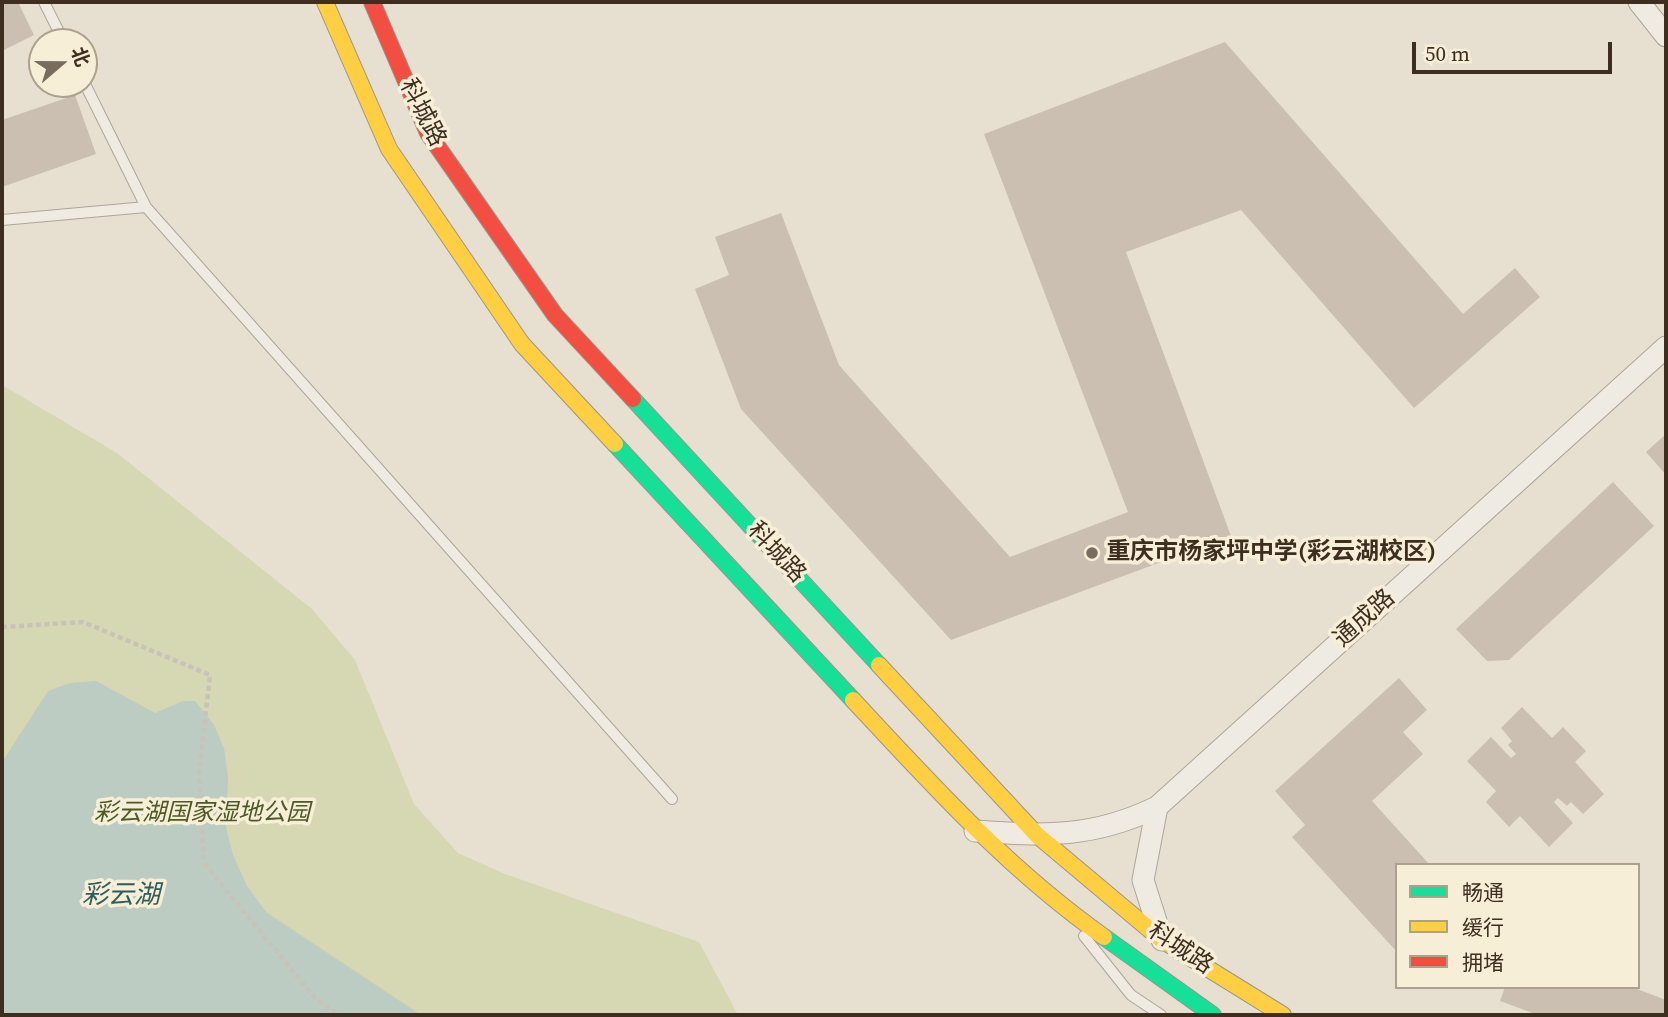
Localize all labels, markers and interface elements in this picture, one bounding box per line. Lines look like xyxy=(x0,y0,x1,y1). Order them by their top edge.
north arrow xyxy=(28,28,98,98)
scale bar xyxy=(1416,28,1616,72)
text: 50 m xyxy=(1425,39,1470,68)
text: 北 xyxy=(65,43,96,70)
street label: 科城路 xyxy=(393,74,451,152)
street label: 科城路 xyxy=(741,517,811,589)
place label: 重庆市杨家坪中学(彩云湖校区) xyxy=(1106,539,1436,567)
marker: 重庆市杨家坪中学(彩云湖校区) xyxy=(1084,545,1100,561)
street label: 通成路 xyxy=(1329,584,1401,654)
park label: 彩云湖国家湿地公园 xyxy=(94,800,310,828)
legend xyxy=(1395,863,1640,989)
text: 畅通 xyxy=(1462,878,1504,907)
water label: 彩云湖 xyxy=(82,880,160,912)
text: 缓行 xyxy=(1462,913,1504,942)
street label: 科城路 xyxy=(1142,917,1218,981)
text: 拥堵 xyxy=(1462,948,1504,977)

